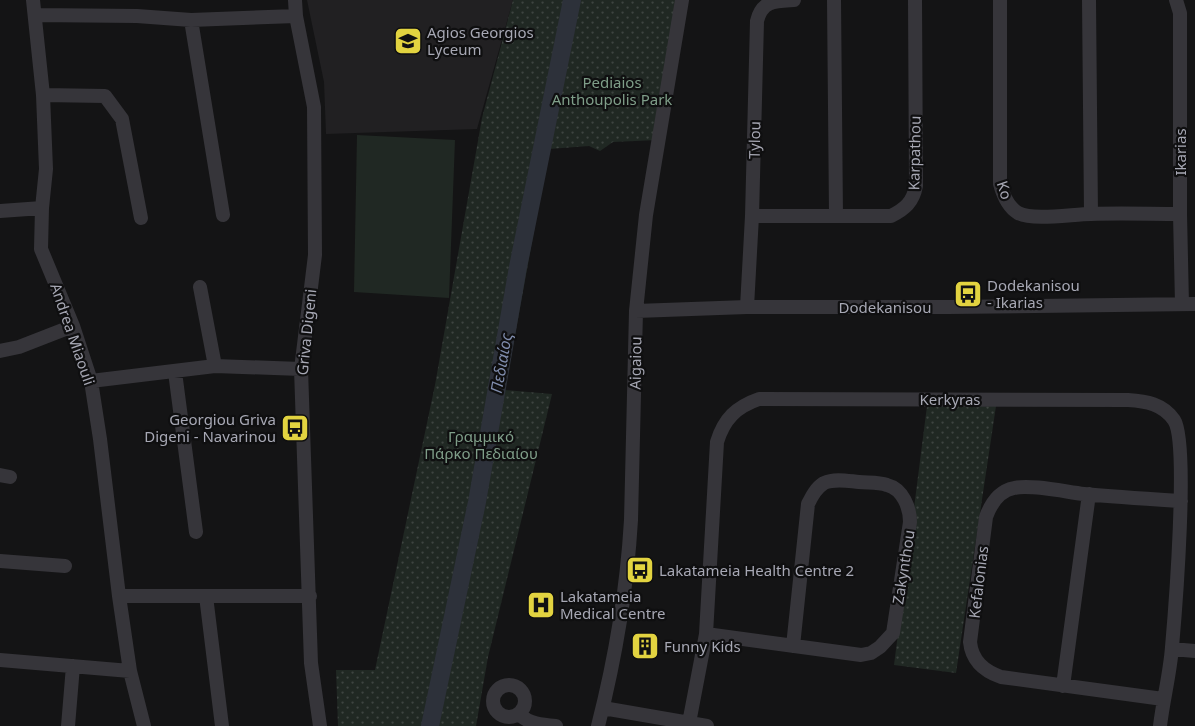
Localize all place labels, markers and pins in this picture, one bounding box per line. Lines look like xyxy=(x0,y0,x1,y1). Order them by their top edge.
place label: Agios Georgios Lyceum xyxy=(427,22,534,59)
school or university icon: Agios Georgios Lyceum xyxy=(393,26,423,56)
place label: Dodekanisou - Ikarias xyxy=(987,275,1080,312)
bus stop icon: Dodekanisou - Ikarias xyxy=(953,279,983,309)
place label: Georgiou Griva Digeni - Navarinou xyxy=(144,409,276,446)
bus stop icon: Georgiou Griva Digeni - Navarinou xyxy=(280,413,310,443)
bus stop icon: Lakatameia Health Centre 2 xyxy=(625,555,655,585)
place label: Lakatameia Health Centre 2 xyxy=(659,560,854,580)
place label: Lakatameia Medical Centre xyxy=(560,586,666,623)
hospital icon: Lakatameia Medical Centre xyxy=(526,590,556,620)
building icon: Funny Kids xyxy=(630,631,660,661)
place label: Funny Kids xyxy=(664,636,741,656)

